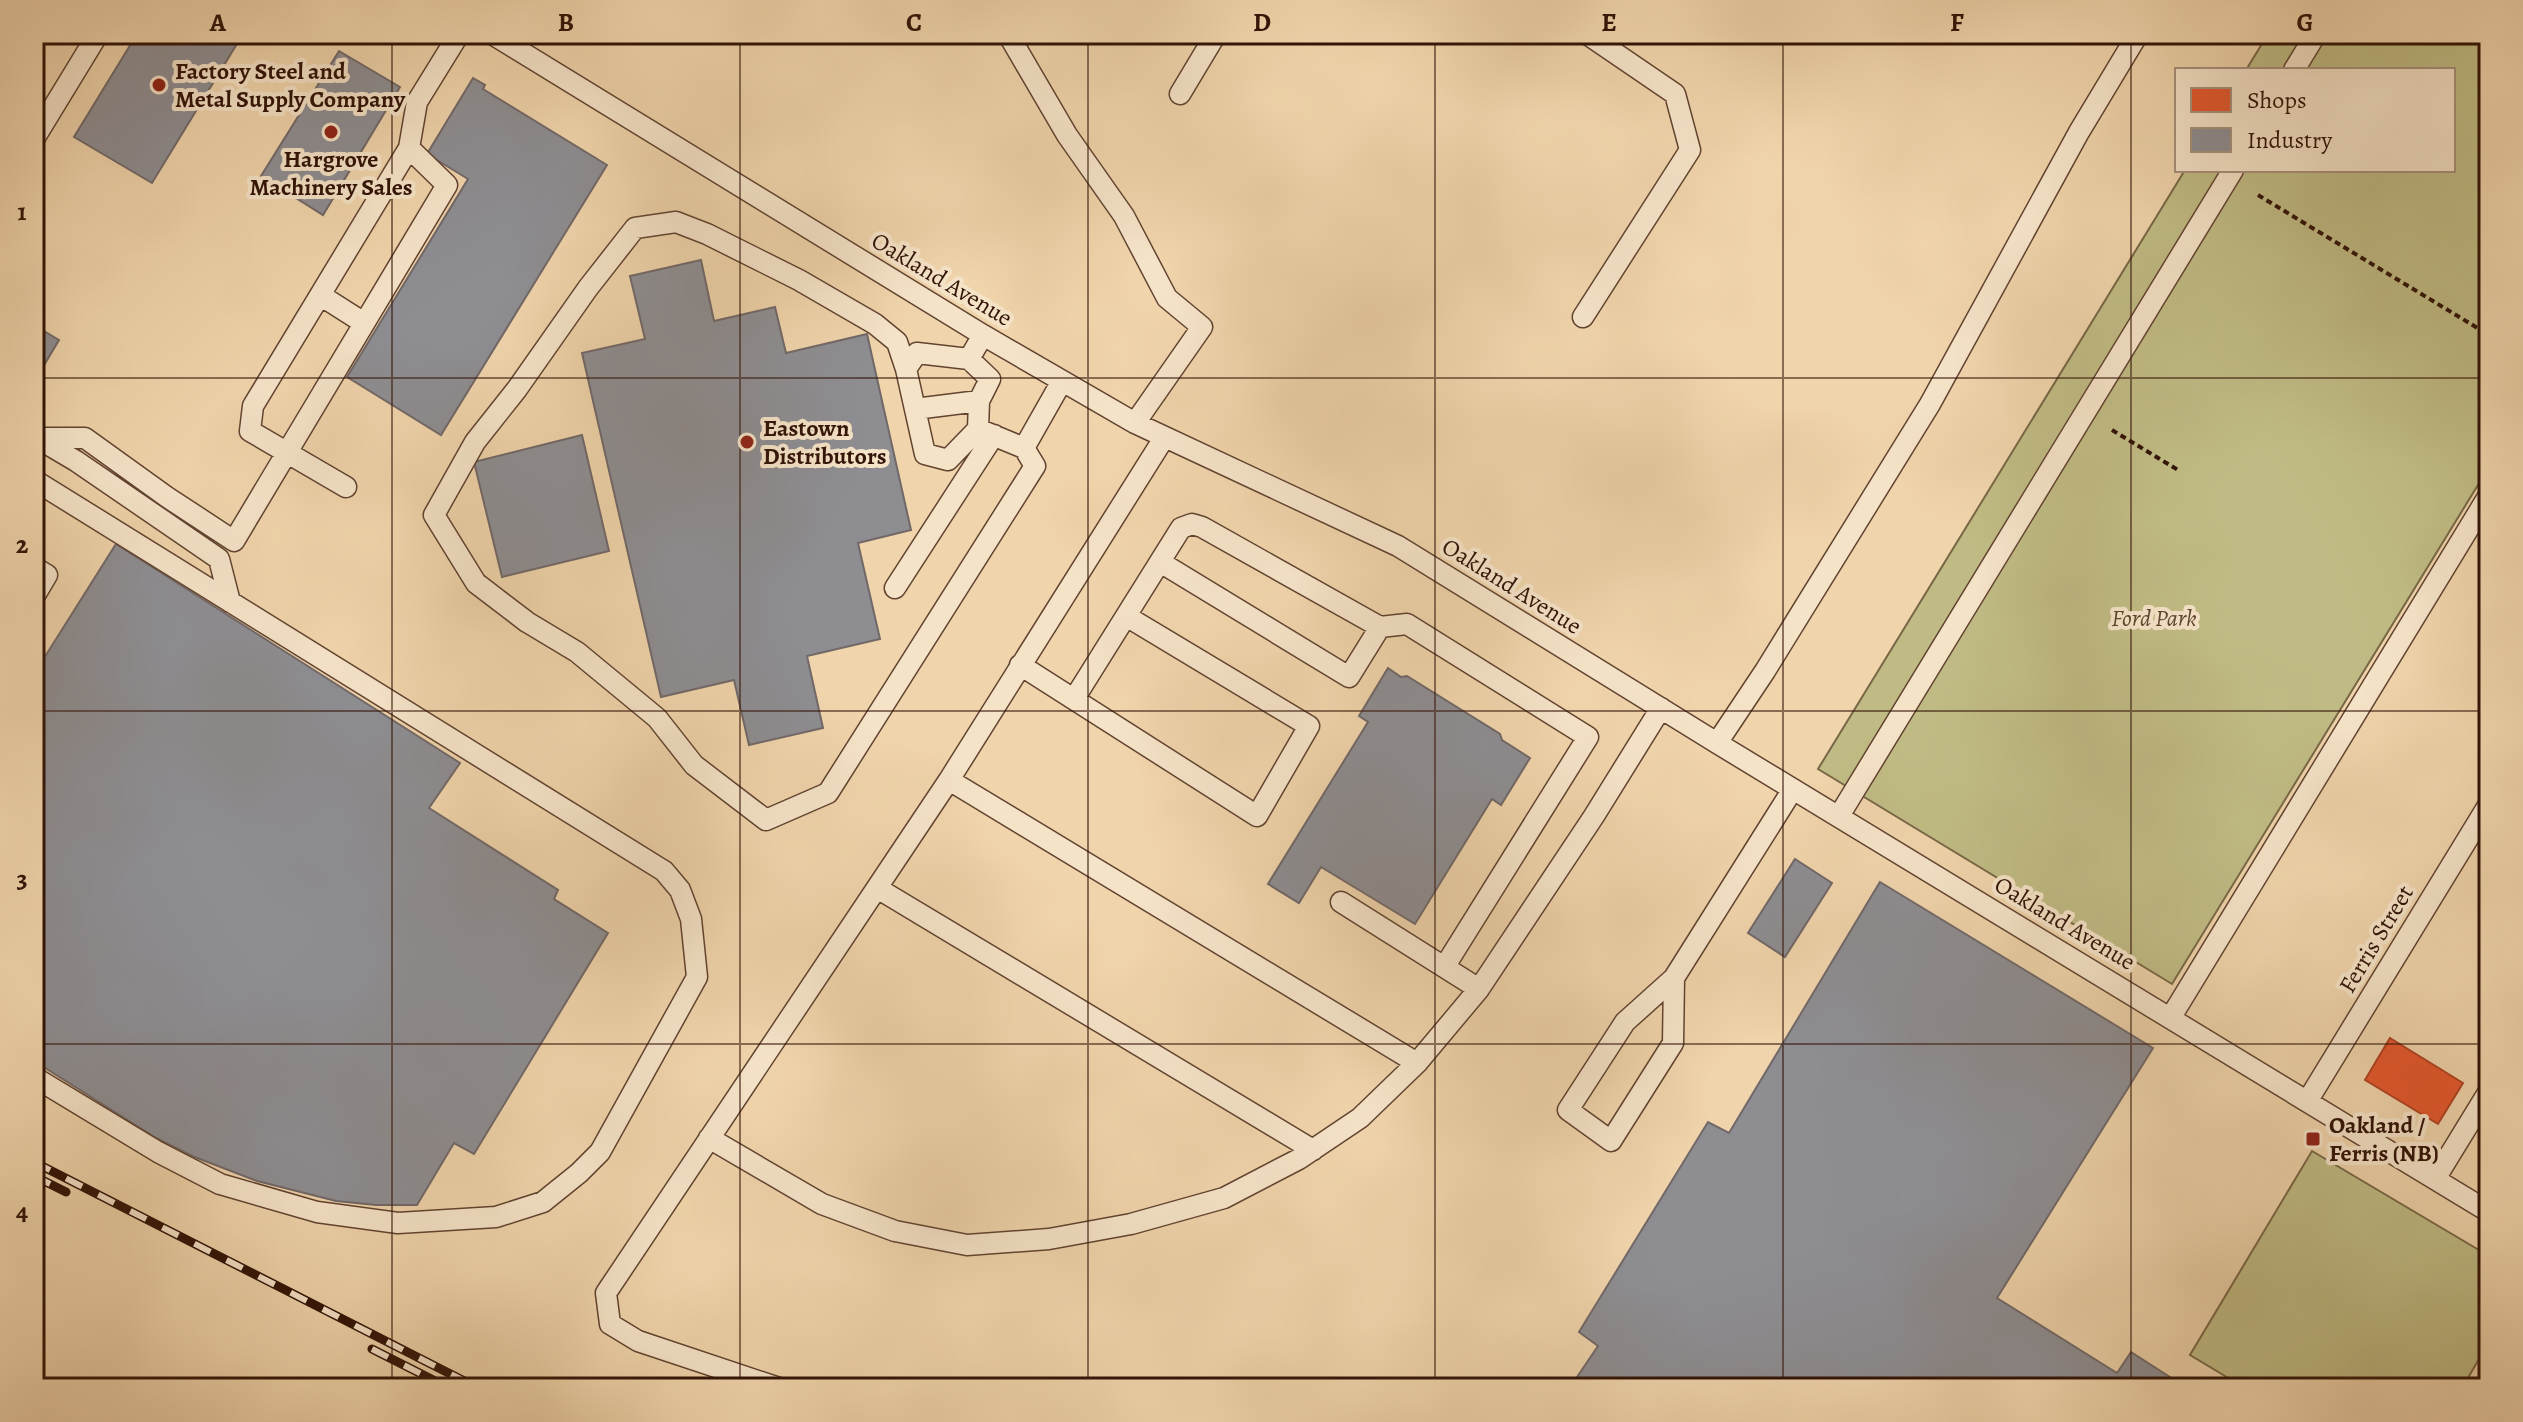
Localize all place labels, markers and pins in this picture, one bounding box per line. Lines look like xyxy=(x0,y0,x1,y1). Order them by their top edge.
place label: Factory Steel and Metal Supply Company xyxy=(175,55,406,115)
marker: Factory Steel and Metal Supply Company xyxy=(150,76,168,94)
marker: Hargrove Machinery Sales xyxy=(322,123,340,141)
place label: Hargrove Machinery Sales xyxy=(249,143,413,203)
place label: Eastown Distributors xyxy=(763,412,887,472)
marker: Eastown Distributors xyxy=(738,433,756,451)
place label: Oakland / Ferris (NB) xyxy=(2329,1109,2439,1169)
marker: Oakland / Ferris (NB) xyxy=(2304,1130,2322,1148)

